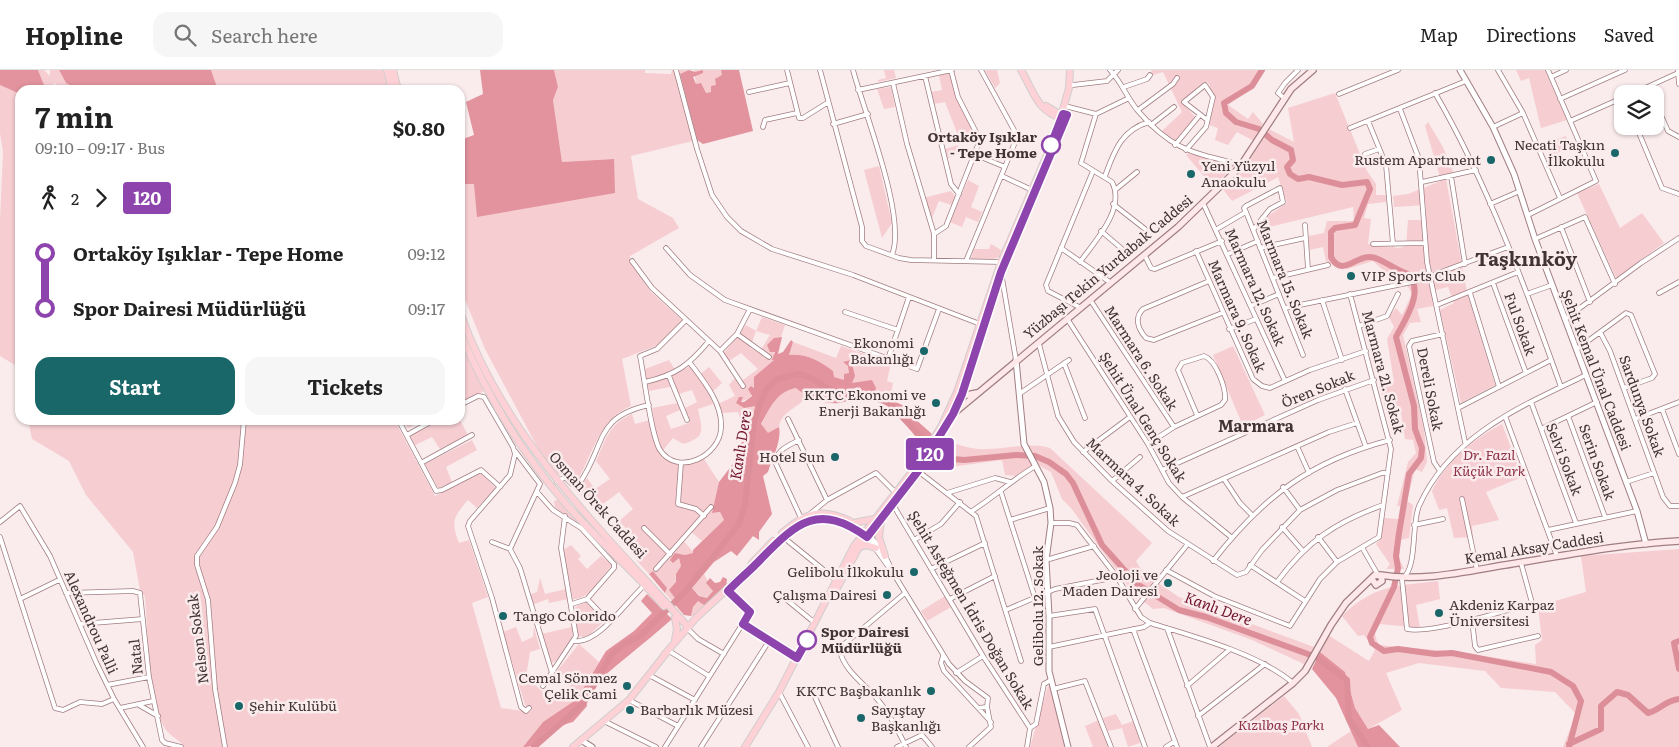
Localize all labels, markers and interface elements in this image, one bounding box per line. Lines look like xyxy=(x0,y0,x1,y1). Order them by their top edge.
search box xyxy=(153,12,503,57)
text: Hopline xyxy=(25,17,123,52)
icon: search xyxy=(171,21,199,49)
text: Search here xyxy=(211,21,318,49)
text: Map xyxy=(1420,21,1458,48)
text: Directions xyxy=(1486,21,1576,48)
text: Saved xyxy=(1604,21,1654,48)
map controls xyxy=(1614,85,1664,135)
button: layers xyxy=(1614,85,1664,135)
text: 7 min xyxy=(35,95,113,137)
text: $0.80 xyxy=(393,114,445,142)
place label: Ortaköy Işıklar - Tepe Home xyxy=(927,126,1037,162)
place label: Necati Taşkın İlkokulu xyxy=(1514,134,1605,170)
text: 09:10 – 09:17 · Bus xyxy=(35,135,165,159)
marker: Ortaköy Işıklar - Tepe Home xyxy=(1041,135,1061,155)
marker: Necati Taşkın İlkokulu xyxy=(1609,147,1621,159)
place label: Rustem Apartment xyxy=(1354,149,1481,169)
marker: Rustem Apartment xyxy=(1485,154,1497,166)
place label: Yeni Yüzyıl Anaokulu xyxy=(1201,155,1276,191)
marker: Yeni Yüzyıl Anaokulu xyxy=(1185,168,1197,180)
icon: walk xyxy=(35,184,63,212)
icon: forward xyxy=(87,184,115,212)
text: 120 xyxy=(133,184,161,211)
text: 2 xyxy=(71,186,79,210)
street label: Yüzbaşı Tekin Yurdabak Caddesi xyxy=(1018,189,1196,343)
street label: Marmara 15. Sokak xyxy=(1253,216,1319,342)
street label: Marmara 12. Sokak xyxy=(1221,225,1291,349)
text: Ortaköy Işıklar - Tepe Home xyxy=(73,239,344,267)
text: 09:12 xyxy=(407,241,445,265)
district label: Taşkınköy xyxy=(1475,244,1577,272)
street label: Marmara 9. Sokak xyxy=(1204,256,1272,376)
place label: VIP Sports Club xyxy=(1361,265,1466,285)
marker: VIP Sports Club xyxy=(1345,270,1357,282)
street label: Şehit Kemal Ünal Caddesi xyxy=(1557,286,1637,453)
street label: Ful Sokak xyxy=(1500,289,1542,358)
text: Spor Dairesi Müdürlüğü xyxy=(73,294,306,322)
text: 09:17 xyxy=(408,296,445,320)
street label: Marmara 6. Sokak xyxy=(1100,301,1184,414)
street label: Marmara 21. Sokak xyxy=(1358,308,1410,436)
place label: Ekonomi Bakanlığı xyxy=(850,332,914,368)
marker: Ekonomi Bakanlığı xyxy=(918,345,930,357)
street label: Dereli Sokak xyxy=(1413,345,1449,433)
street label: Şehit Ünal Genç Sokak xyxy=(1096,347,1192,486)
street label: Sardunya Sokak xyxy=(1615,352,1671,460)
button: Start xyxy=(35,357,235,415)
button: Tickets xyxy=(245,357,445,415)
street label: Ören Sokak xyxy=(1278,364,1358,412)
place label: KKTC Ekonomi ve Enerji Bakanlığı xyxy=(804,384,926,420)
marker: KKTC Ekonomi ve Enerji Bakanlığı xyxy=(930,397,942,409)
water label: Kanlı Dere xyxy=(723,408,756,481)
district label: Marmara xyxy=(1218,413,1295,437)
street label: Selvi Sokak xyxy=(1542,419,1588,498)
street label: Serin Sokak xyxy=(1575,421,1621,503)
street label: Marmara 4. Sokak xyxy=(1082,432,1185,530)
line badge: 120 xyxy=(901,438,959,470)
text: 120 xyxy=(916,440,944,467)
park label: Dr. Fazıl Küçük Park xyxy=(1453,444,1526,480)
place label: Hotel Sun xyxy=(759,446,825,466)
street label: Osman Örek Caddesi xyxy=(545,447,652,562)
marker: Hotel Sun xyxy=(829,451,841,463)
street label: Şehit Asteğmen İdris Doğan Sokak xyxy=(904,506,1040,713)
street label: Kemal Aksay Caddesi xyxy=(1463,526,1605,568)
street label: Gelibolu 12. Sokak xyxy=(1027,545,1047,666)
place label: Gelibolu İlkokulu xyxy=(787,561,904,581)
place label: Jeoloji ve Maden Dairesi xyxy=(1062,564,1158,600)
marker: Gelibolu İlkokulu xyxy=(908,566,920,578)
street label: Alexandrou Palli xyxy=(60,567,124,677)
marker: Jeoloji ve Maden Dairesi xyxy=(1162,577,1174,589)
place label: Çalışma Dairesi xyxy=(773,584,877,604)
water label: Kanlı Dere xyxy=(1181,585,1256,630)
marker: Çalışma Dairesi xyxy=(881,589,893,601)
street label: Nelson Sokak xyxy=(182,593,212,685)
place label: Akdeniz Karpaz Üniversitesi xyxy=(1449,594,1554,630)
place label: Tango Colorido xyxy=(513,605,616,625)
marker: Akdeniz Karpaz Üniversitesi xyxy=(1433,607,1445,619)
marker: Tango Colorido xyxy=(497,610,509,622)
place label: Spor Dairesi Müdürlüğü xyxy=(821,621,909,657)
marker: Spor Dairesi Müdürlüğü xyxy=(797,630,817,650)
street label: Natal xyxy=(123,638,147,676)
place label: Cemal Sönmez Çelik Cami xyxy=(518,667,617,703)
marker: Cemal Sönmez Çelik Cami xyxy=(621,680,633,692)
place label: KKTC Başbakanlık xyxy=(796,680,921,700)
marker: KKTC Başbakanlık xyxy=(925,685,937,697)
place label: Şehir Kulübü xyxy=(249,695,337,715)
place label: Barbarlık Müzesi xyxy=(640,699,753,719)
place label: Sayıştay Başkanlığı xyxy=(871,699,941,735)
marker: Şehir Kulübü xyxy=(233,700,245,712)
marker: Barbarlık Müzesi xyxy=(624,704,636,716)
marker: Sayıştay Başkanlığı xyxy=(855,712,867,724)
park label: Kızılbaş Parkı xyxy=(1238,714,1325,734)

